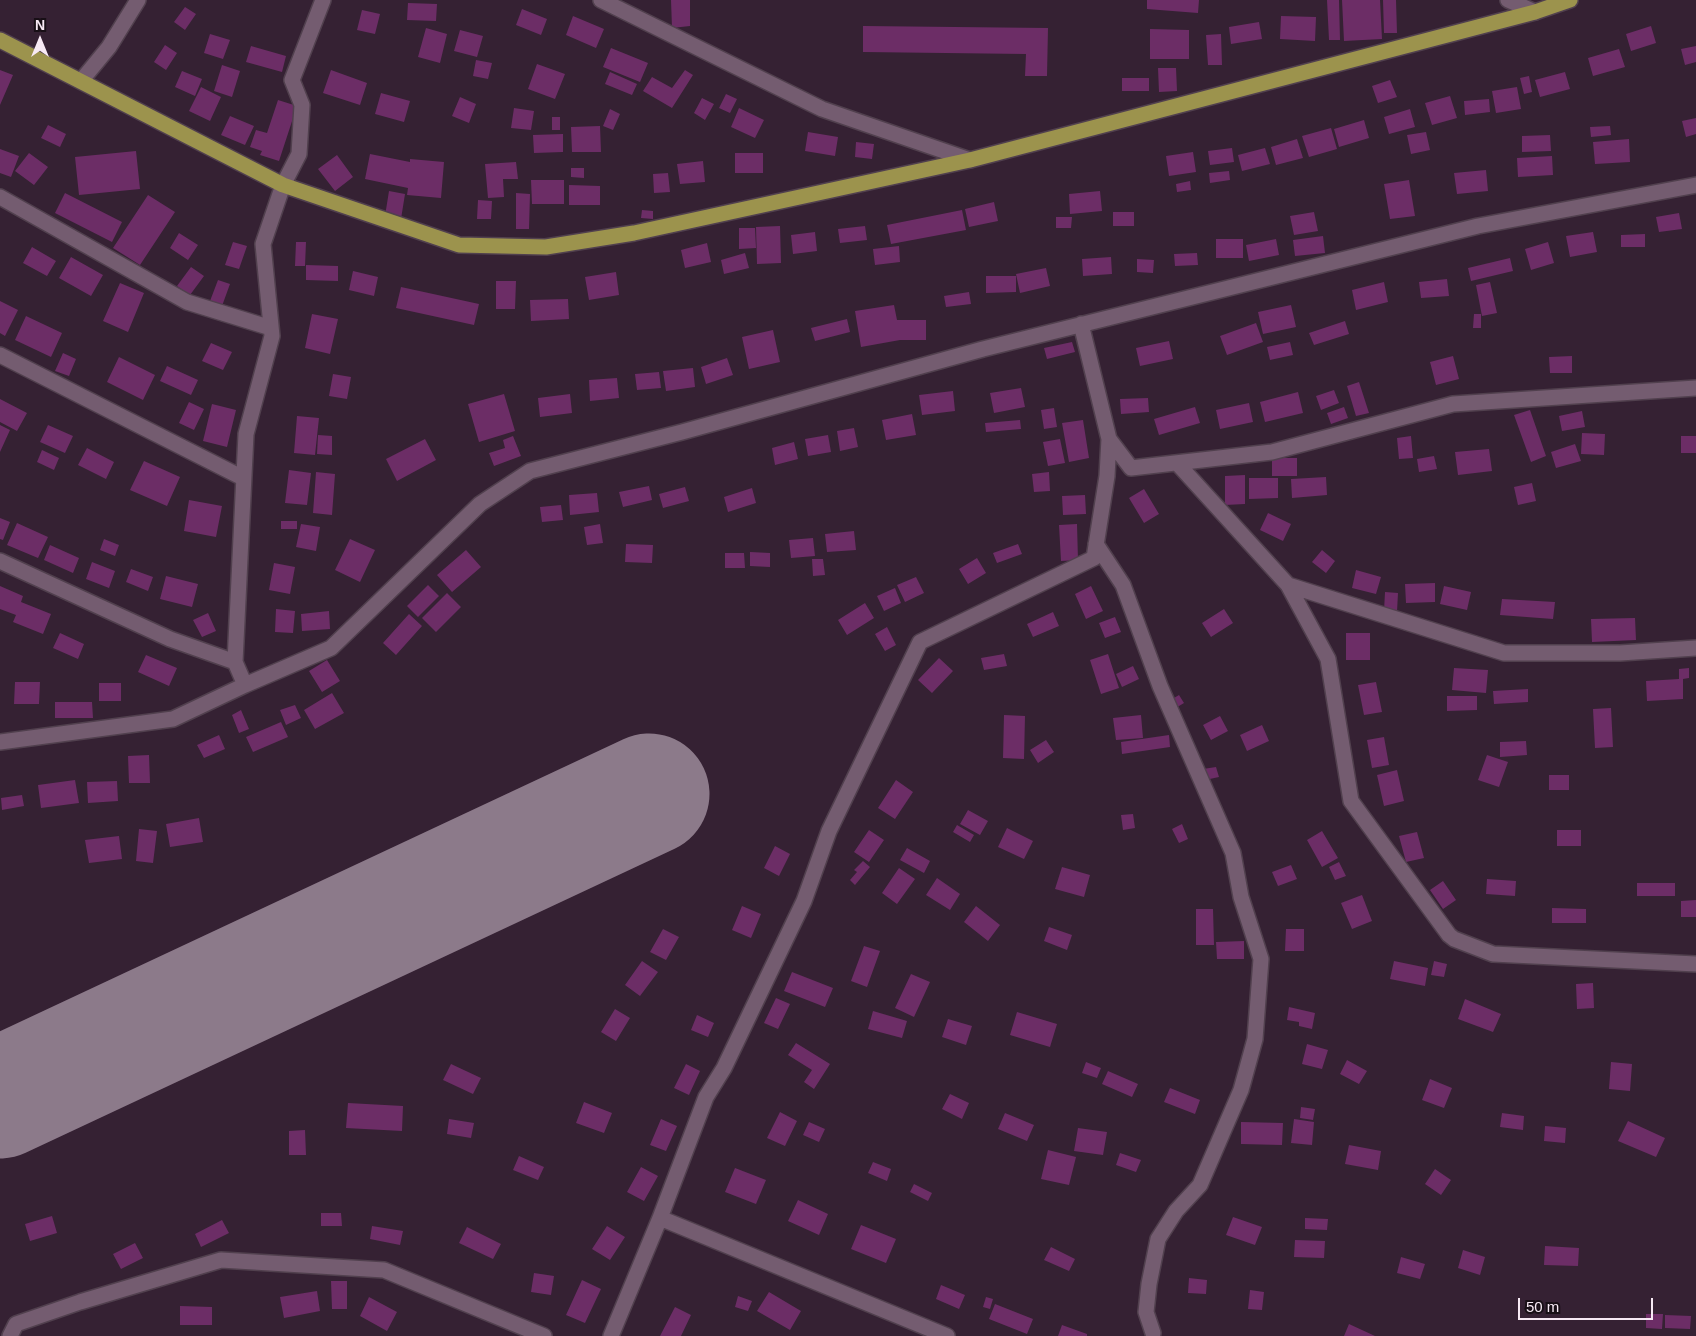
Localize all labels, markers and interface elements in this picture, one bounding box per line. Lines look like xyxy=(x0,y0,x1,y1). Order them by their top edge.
north arrow xyxy=(15,15,65,65)
text: N xyxy=(35,17,45,33)
scale bar xyxy=(1521,1288,1656,1320)
text: 50 m xyxy=(1526,1298,1559,1315)

